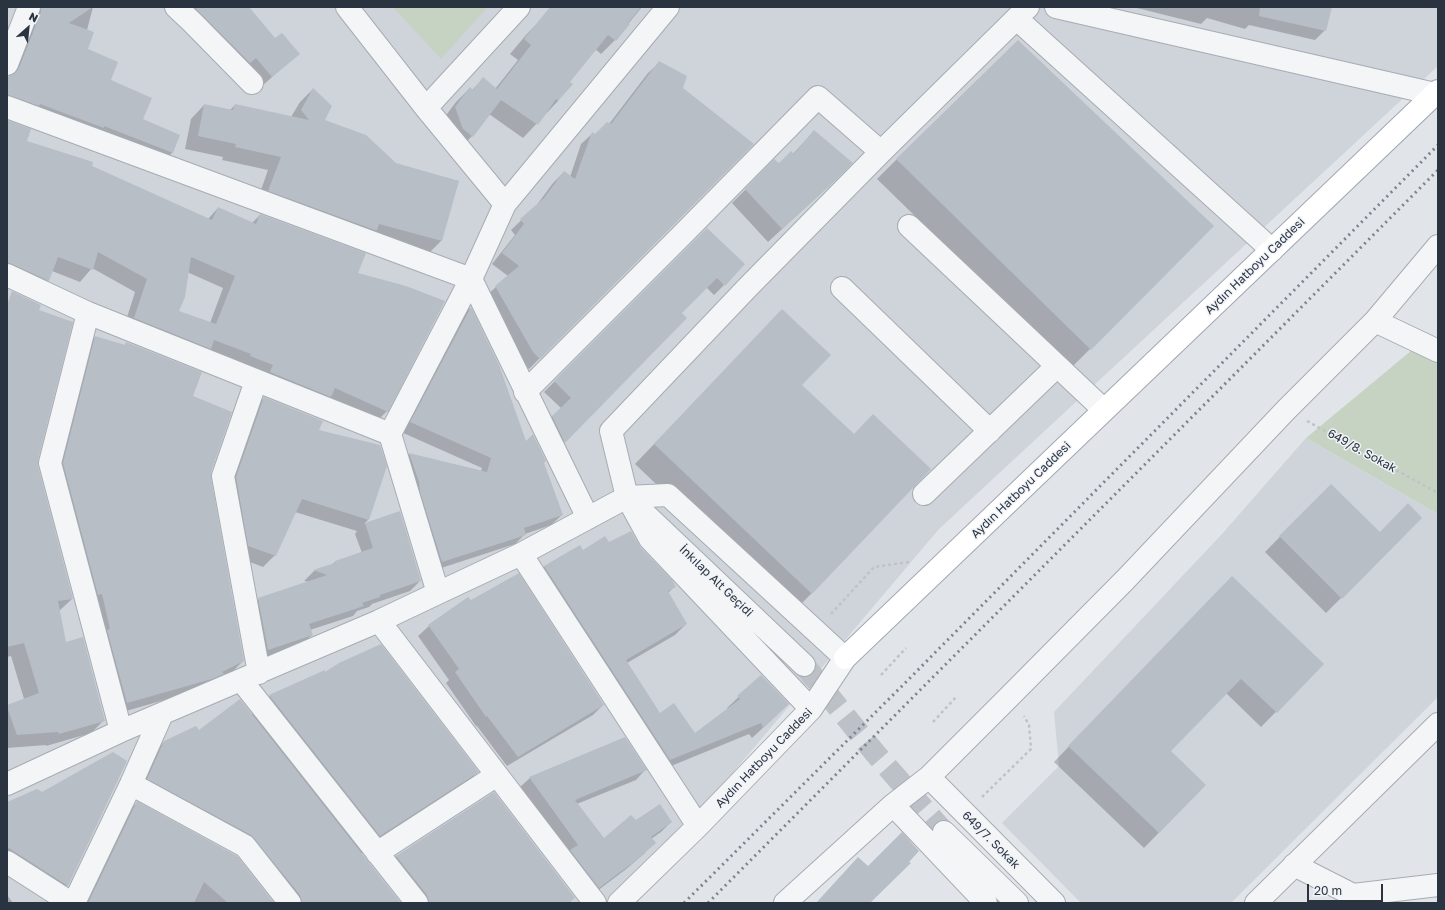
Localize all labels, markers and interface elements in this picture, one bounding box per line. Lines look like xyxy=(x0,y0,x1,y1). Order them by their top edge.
north arrow xyxy=(8,8,48,48)
text: N xyxy=(27,9,40,25)
street label: Aydın Hatboyu Caddesi xyxy=(1202,215,1308,317)
street label: 649/8. Sokak xyxy=(1325,426,1399,476)
street label: Aydın Hatboyu Caddesi xyxy=(968,439,1074,541)
street label: İnkılap Alt Geçidi xyxy=(676,542,756,620)
street label: Aydın Hatboyu Caddesi xyxy=(713,705,815,811)
street label: 649/7. Sokak xyxy=(959,808,1023,872)
scale bar xyxy=(1309,876,1385,902)
text: 20 m xyxy=(1314,883,1342,898)

